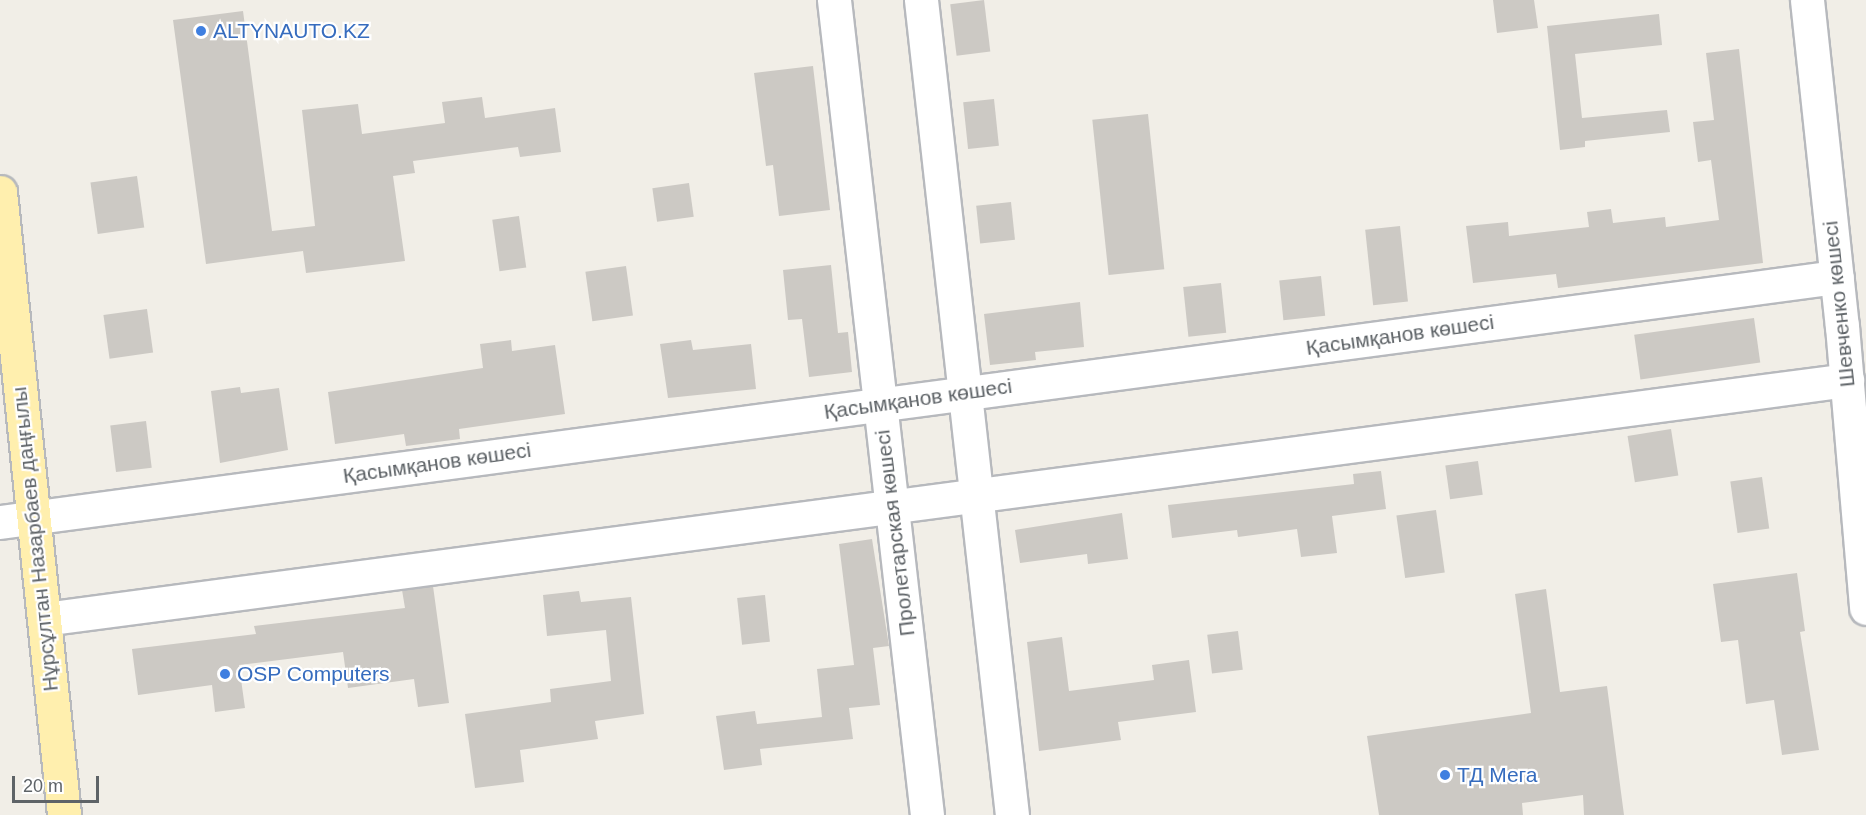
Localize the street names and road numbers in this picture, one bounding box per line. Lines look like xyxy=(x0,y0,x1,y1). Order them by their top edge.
street label: Шевченко көшесі xyxy=(1818,220,1860,388)
street label: Қасымқанов көшесі xyxy=(1304,309,1496,361)
street label: Қасымқанов көшесі xyxy=(822,373,1014,425)
street label: Нұрсұлтан Назарбаев даңғылы xyxy=(6,385,64,693)
street label: Пролетарская көшесі xyxy=(870,428,920,638)
street label: Қасымқанов көшесі xyxy=(341,437,533,489)

